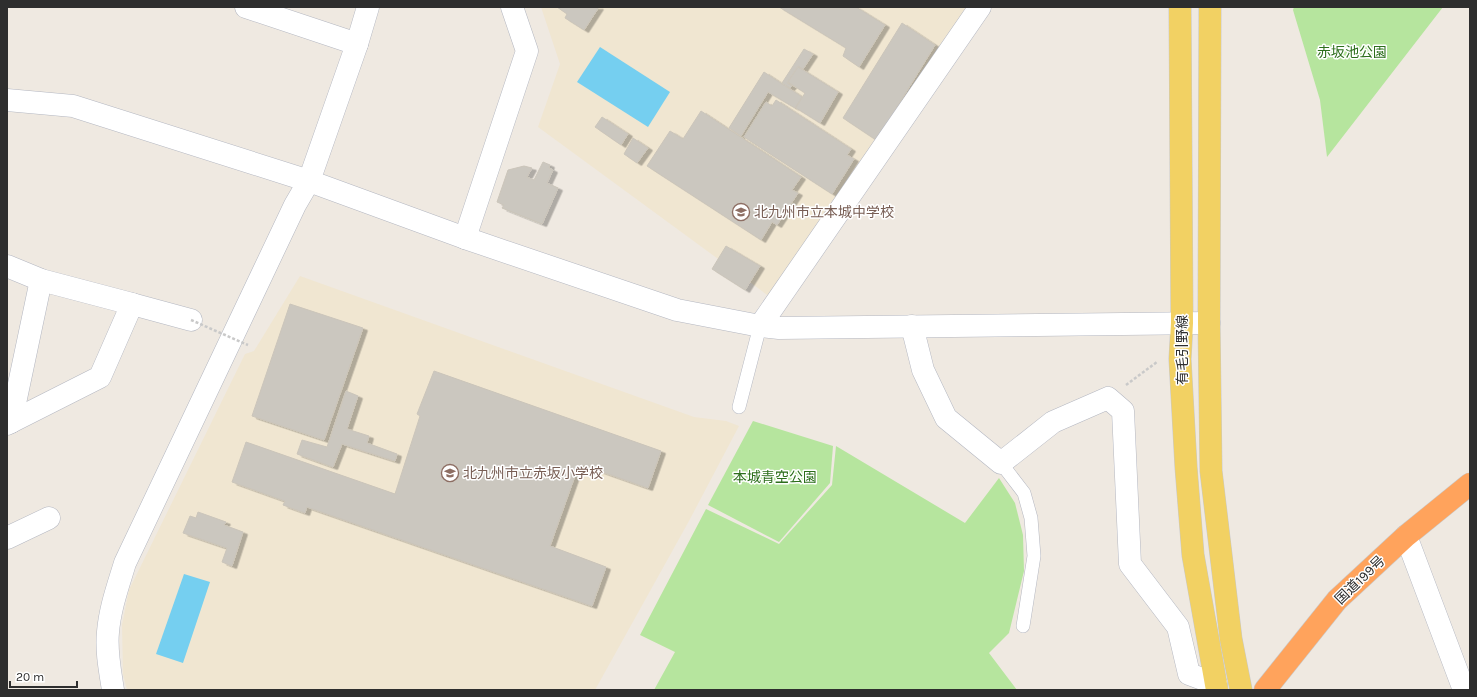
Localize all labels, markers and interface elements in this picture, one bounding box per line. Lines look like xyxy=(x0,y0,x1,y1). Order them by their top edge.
park label: 赤坂池公園 xyxy=(1317,44,1387,61)
school or university icon: 北九州市立本城中学校 xyxy=(731,202,751,222)
place label: 北九州市立本城中学校 xyxy=(754,204,894,221)
street label: 有毛引野線 xyxy=(1174,315,1191,385)
school or university icon: 北九州市立赤坂小学校 xyxy=(440,463,460,483)
place label: 北九州市立赤坂小学校 xyxy=(463,465,603,482)
park label: 本城青空公園 xyxy=(733,469,817,486)
street label: 国道199号 xyxy=(1331,552,1389,608)
scale bar xyxy=(10,663,77,689)
text: 20 m xyxy=(16,670,44,684)

